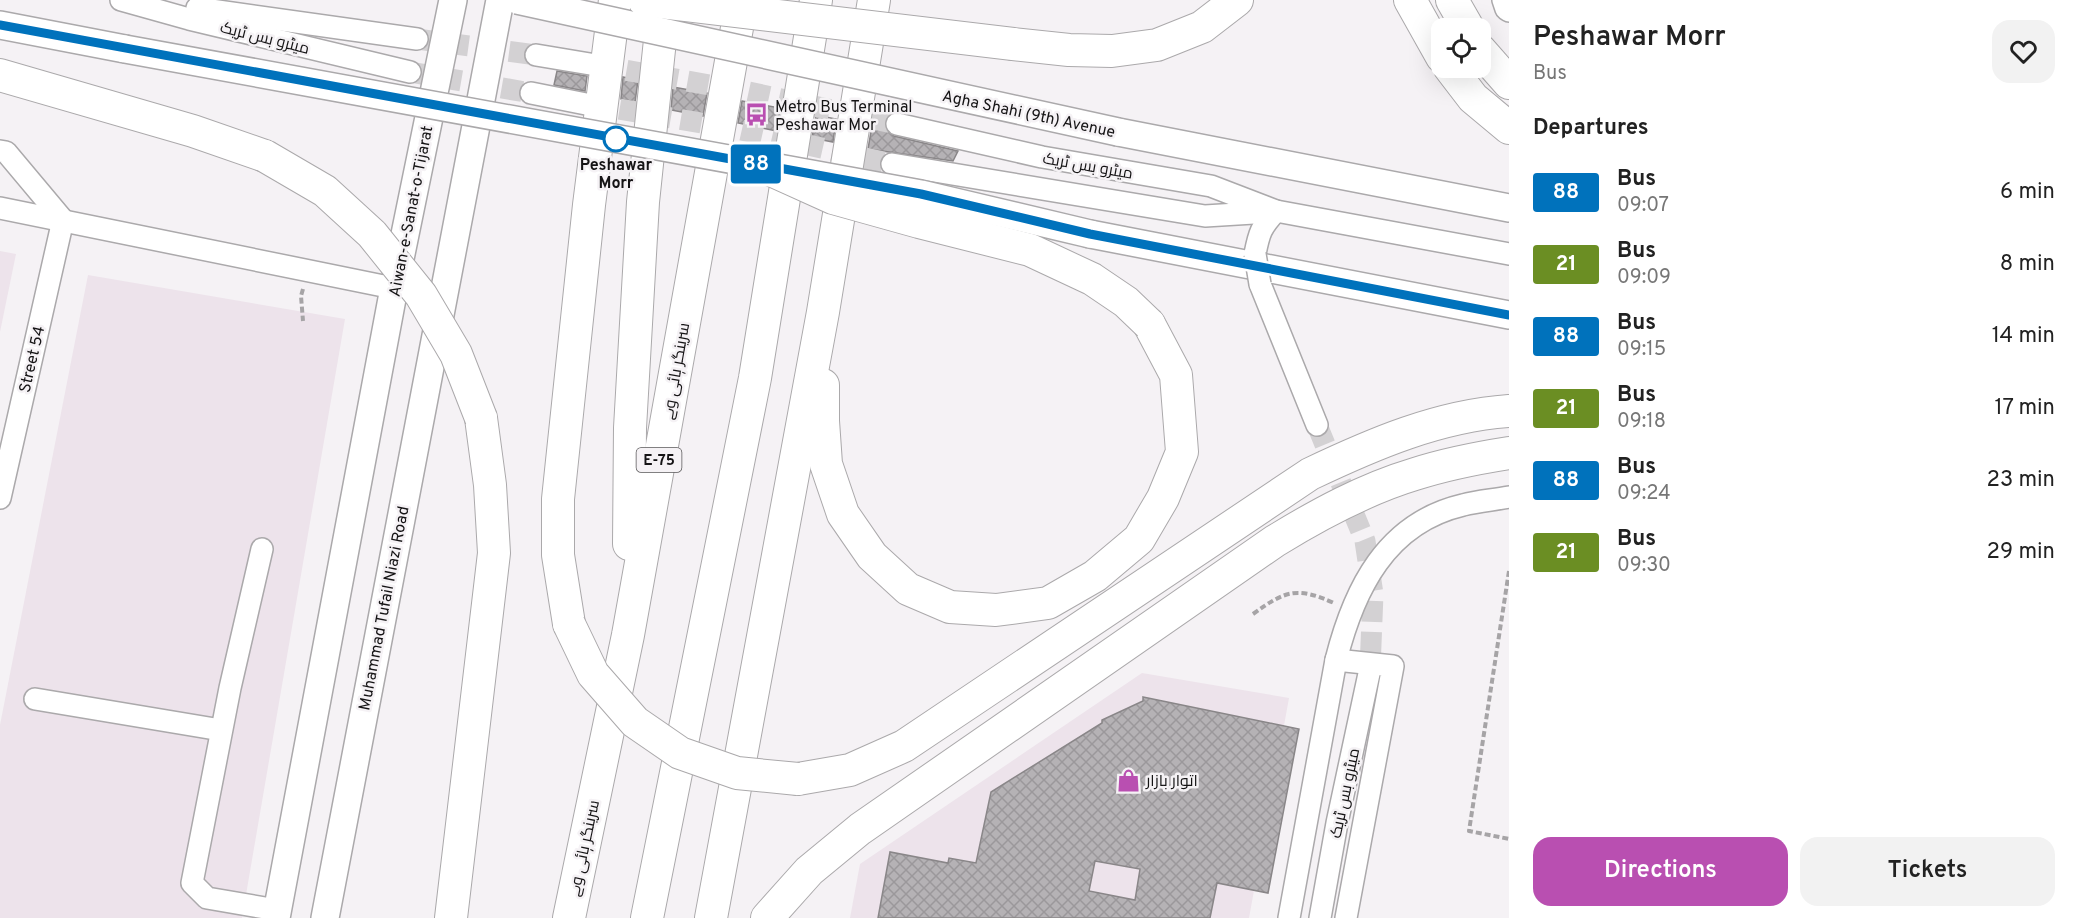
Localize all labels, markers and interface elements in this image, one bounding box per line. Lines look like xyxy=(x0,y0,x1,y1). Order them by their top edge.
street label: میٹرو بس ٹریک xyxy=(218,18,311,60)
map controls xyxy=(1431,18,1491,78)
button: locate xyxy=(1431,18,1491,78)
text: Peshawar Morr xyxy=(1533,20,1726,56)
button: heart xyxy=(1992,20,2055,83)
text: Bus xyxy=(1533,61,1567,87)
street label: Agha Shahi (9th) Avenue xyxy=(940,87,1117,143)
place label: Metro Bus Terminal Peshawar Mor xyxy=(775,98,913,136)
bus stop icon: Metro Bus Terminal Peshawar Mor xyxy=(744,102,770,128)
text: Departures xyxy=(1533,115,1649,142)
street label: Aiwan-e-Sanat-o-Tijarat xyxy=(386,124,438,299)
marker: Peshawar Morr xyxy=(603,126,629,152)
line badge: 88 xyxy=(729,144,783,184)
street label: میٹرو بس ٹریک xyxy=(1041,149,1134,185)
text: 88 xyxy=(743,151,769,178)
place label: Peshawar Morr xyxy=(580,156,653,194)
text: Bus xyxy=(1617,166,1656,193)
text: 88 xyxy=(1553,179,1579,206)
text: 6 min xyxy=(2000,179,2055,206)
text: 09:07 xyxy=(1617,193,1669,219)
text: Bus xyxy=(1617,238,1656,265)
text: 21 xyxy=(1555,251,1577,278)
text: 8 min xyxy=(2000,251,2055,278)
text: 09:09 xyxy=(1617,265,1671,291)
text: Bus xyxy=(1617,310,1656,337)
street label: سرینگر ہائی وے xyxy=(659,321,695,421)
text: 88 xyxy=(1553,323,1579,350)
text: 14 min xyxy=(1992,323,2055,350)
street label: Street 54 xyxy=(16,324,50,395)
text: 09:15 xyxy=(1617,337,1666,363)
text: Bus xyxy=(1617,382,1656,409)
text: 21 xyxy=(1555,395,1577,422)
text: 17 min xyxy=(1995,395,2055,422)
text: 09:18 xyxy=(1617,409,1666,435)
road number: E-75 xyxy=(636,448,682,472)
text: Bus xyxy=(1617,454,1656,481)
text: 88 xyxy=(1553,467,1579,494)
text: 23 min xyxy=(1987,467,2055,494)
text: 09:24 xyxy=(1617,481,1671,507)
street label: Muhammad Tufail Niazi Road xyxy=(355,504,415,712)
text: Bus xyxy=(1617,526,1656,553)
text: 21 xyxy=(1555,539,1577,566)
text: 29 min xyxy=(1987,539,2055,566)
text: 09:30 xyxy=(1617,553,1671,579)
street label: میٹرو بس ٹریک xyxy=(1327,747,1365,840)
shop icon: اتوار بازار xyxy=(1115,767,1141,793)
place label: اتوار بازار xyxy=(1145,772,1198,792)
street label: سرینگر ہائی وے xyxy=(565,798,605,899)
button: Directions xyxy=(1533,837,1788,906)
button: Tickets xyxy=(1800,837,2055,906)

